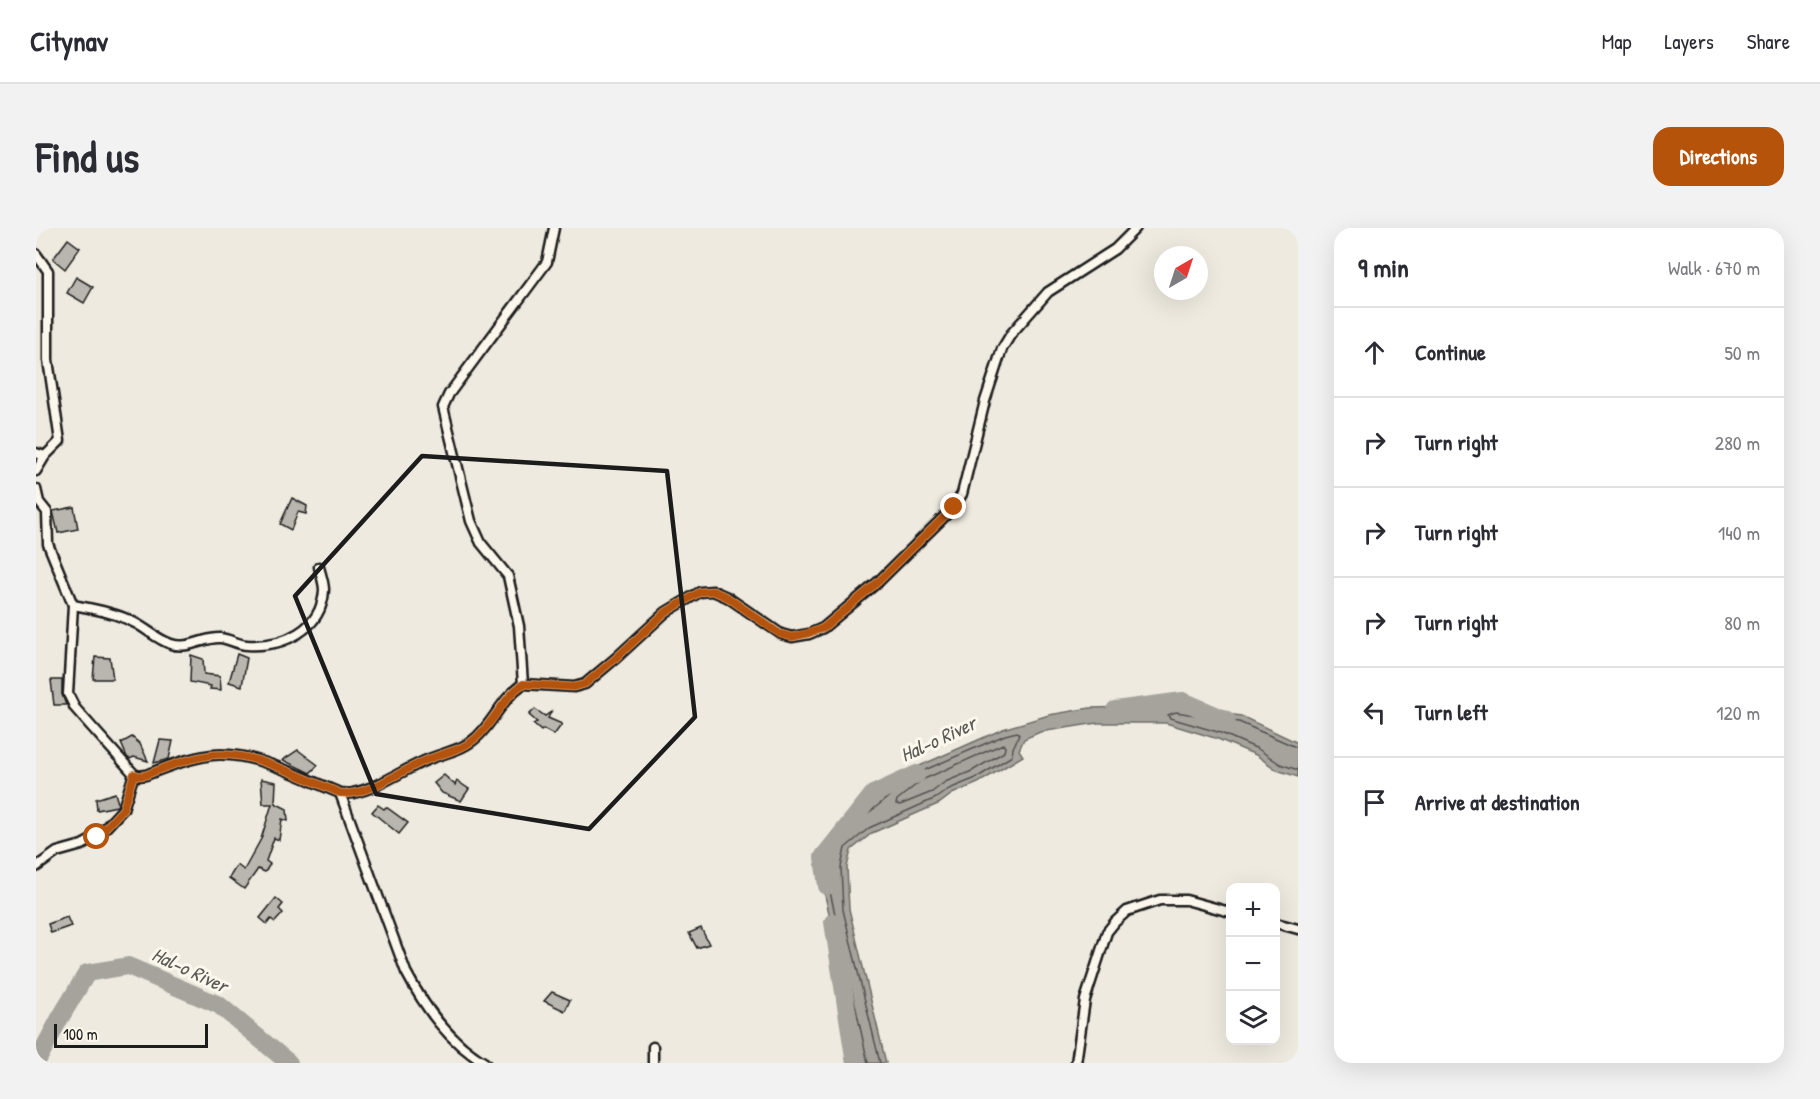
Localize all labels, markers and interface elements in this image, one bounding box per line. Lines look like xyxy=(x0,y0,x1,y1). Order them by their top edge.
text: Citynav xyxy=(30,22,108,60)
text: Map xyxy=(1602,27,1631,56)
text: Layers xyxy=(1664,27,1714,56)
text: Share xyxy=(1747,27,1790,56)
button: Directions xyxy=(1653,127,1784,186)
text: Find us xyxy=(36,128,139,185)
north arrow xyxy=(1154,246,1208,300)
text: 9 min xyxy=(1358,250,1409,285)
text: Walk · 670 m xyxy=(1668,254,1760,281)
icon: ahead xyxy=(1358,336,1391,369)
text: Continue xyxy=(1415,337,1486,367)
text: 50 m xyxy=(1724,339,1760,366)
icon: right xyxy=(1358,426,1391,459)
text: Turn right xyxy=(1415,427,1498,457)
text: 280 m xyxy=(1715,429,1760,456)
route end xyxy=(940,493,966,519)
icon: right xyxy=(1358,516,1391,549)
text: Turn right xyxy=(1415,517,1498,547)
text: 140 m xyxy=(1718,519,1760,546)
icon: right xyxy=(1358,606,1391,639)
text: Turn right xyxy=(1415,607,1498,637)
text: 80 m xyxy=(1724,609,1760,636)
icon: left xyxy=(1358,696,1391,729)
text: Turn left xyxy=(1415,697,1488,727)
text: 120 m xyxy=(1716,699,1760,726)
water label: Hal-o River xyxy=(896,708,982,768)
icon: arrive xyxy=(1358,786,1391,819)
text: Arrive at destination xyxy=(1415,787,1580,817)
route start xyxy=(83,823,109,849)
map controls xyxy=(1226,883,1280,1045)
button: + xyxy=(1226,883,1280,937)
button: − xyxy=(1226,937,1280,991)
water label: Hal-o River xyxy=(148,940,234,1000)
button: layers xyxy=(1226,991,1280,1045)
scale bar xyxy=(54,1021,208,1048)
text: 100 m xyxy=(63,1023,98,1045)

